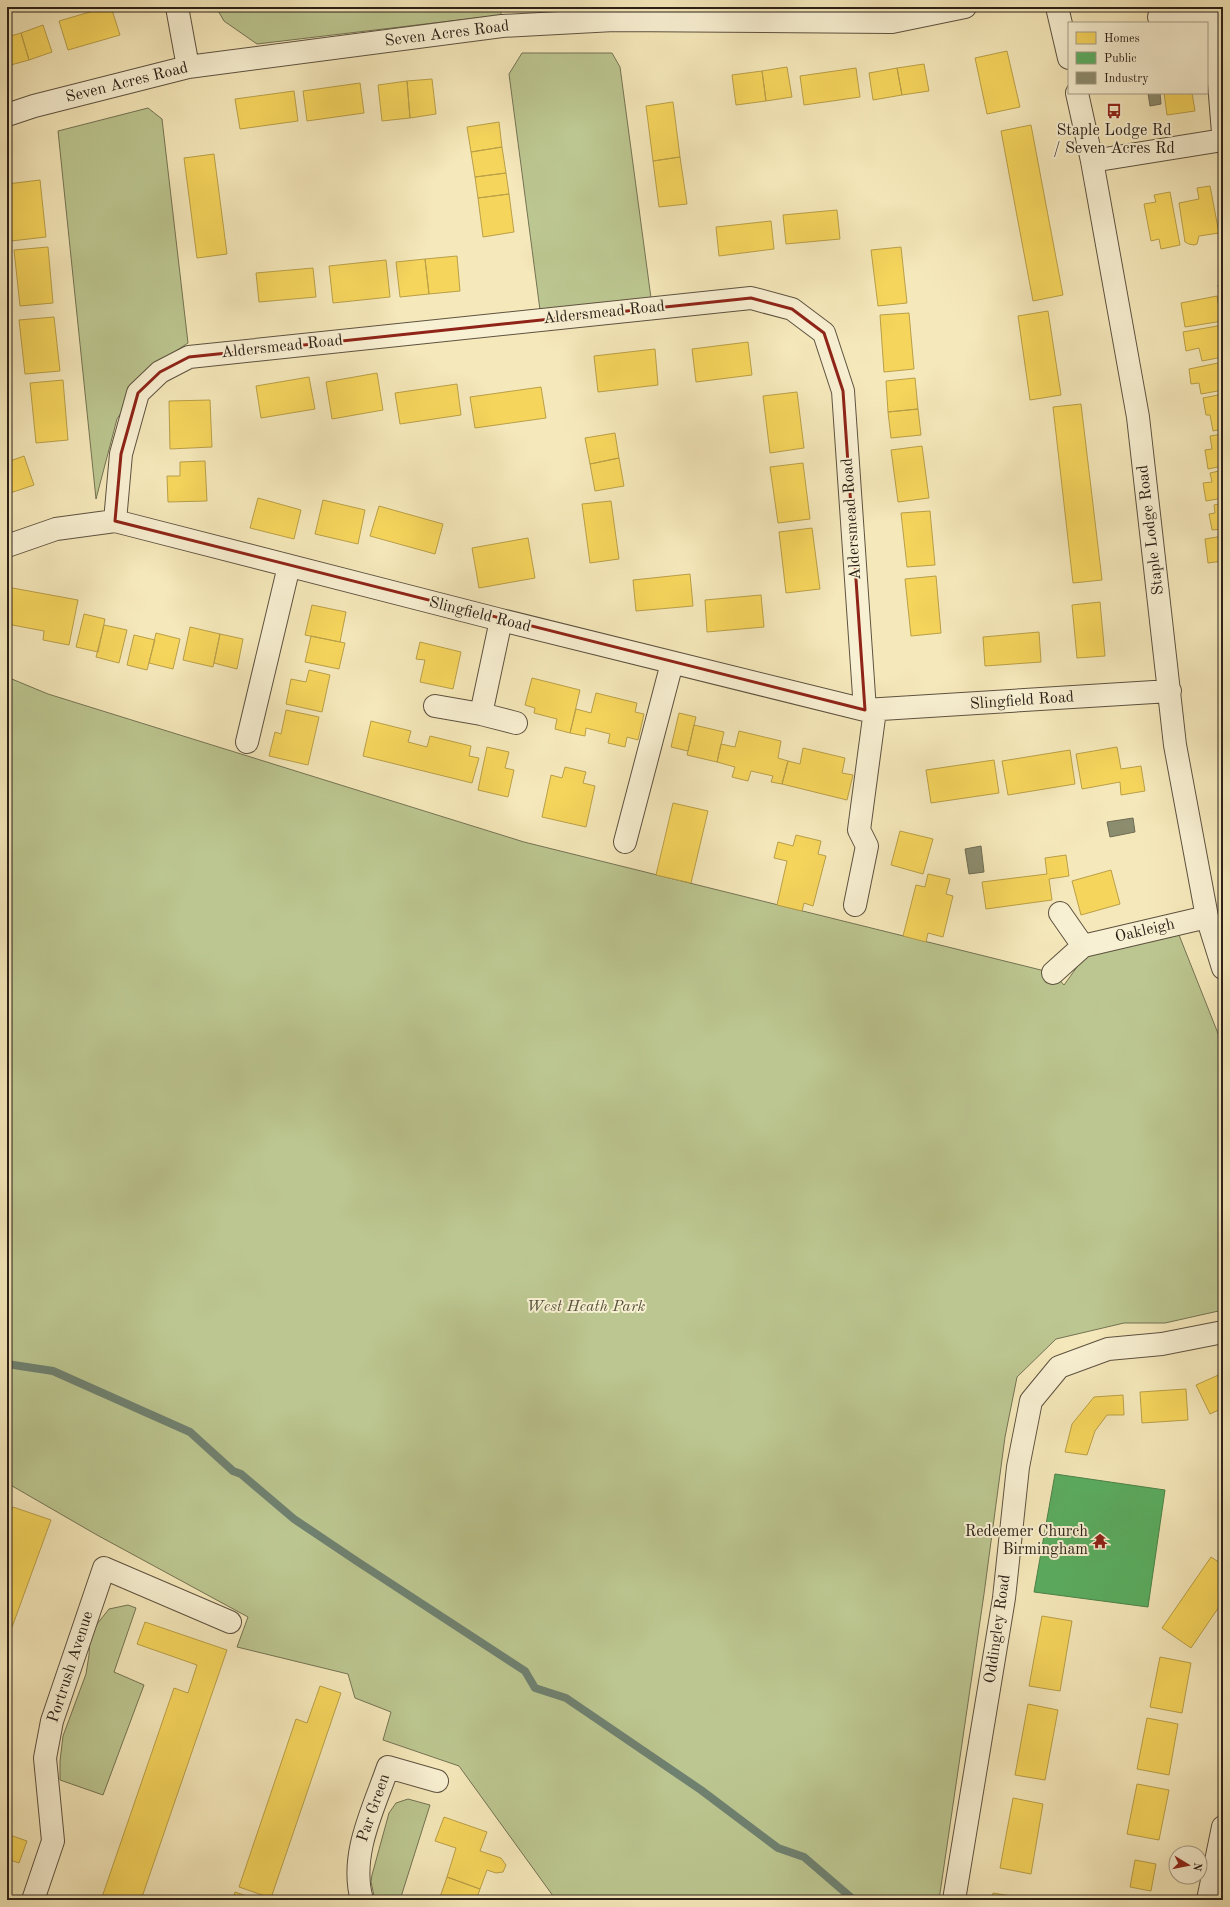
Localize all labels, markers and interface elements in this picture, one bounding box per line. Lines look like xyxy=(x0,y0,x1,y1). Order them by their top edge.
street label: Seven Acres Road xyxy=(384,18,510,50)
legend xyxy=(1068,22,1208,94)
text: Homes xyxy=(1104,33,1140,45)
text: Public xyxy=(1104,53,1136,65)
street label: Seven Acres Road xyxy=(64,60,190,106)
text: Industry xyxy=(1104,73,1149,85)
bus stop icon: Staple Lodge Rd / Seven Acres Rd xyxy=(1105,102,1123,120)
place label: Staple Lodge Rd / Seven Acres Rd xyxy=(1053,123,1175,157)
street label: Aldersmead Road xyxy=(542,299,666,327)
street label: Aldersmead Road xyxy=(220,333,344,361)
street label: Aldersmead Road xyxy=(840,457,864,581)
street label: Staple Lodge Road xyxy=(1135,464,1167,596)
street label: Slingfield Road xyxy=(427,595,533,635)
street label: Slingfield Road xyxy=(969,689,1075,713)
street label: Oakleigh xyxy=(1114,916,1177,946)
park label: West Heath Park xyxy=(527,1299,646,1315)
place label: Redeemer Church Birmingham xyxy=(965,1524,1088,1558)
temple icon: Redeemer Church Birmingham xyxy=(1091,1532,1109,1550)
street label: Oddingley Road xyxy=(982,1574,1014,1684)
street label: Portrush Avenue xyxy=(45,1609,97,1725)
street label: Par Green xyxy=(355,1772,393,1844)
north arrow xyxy=(1168,1845,1208,1885)
text: N xyxy=(1190,1861,1203,1872)

